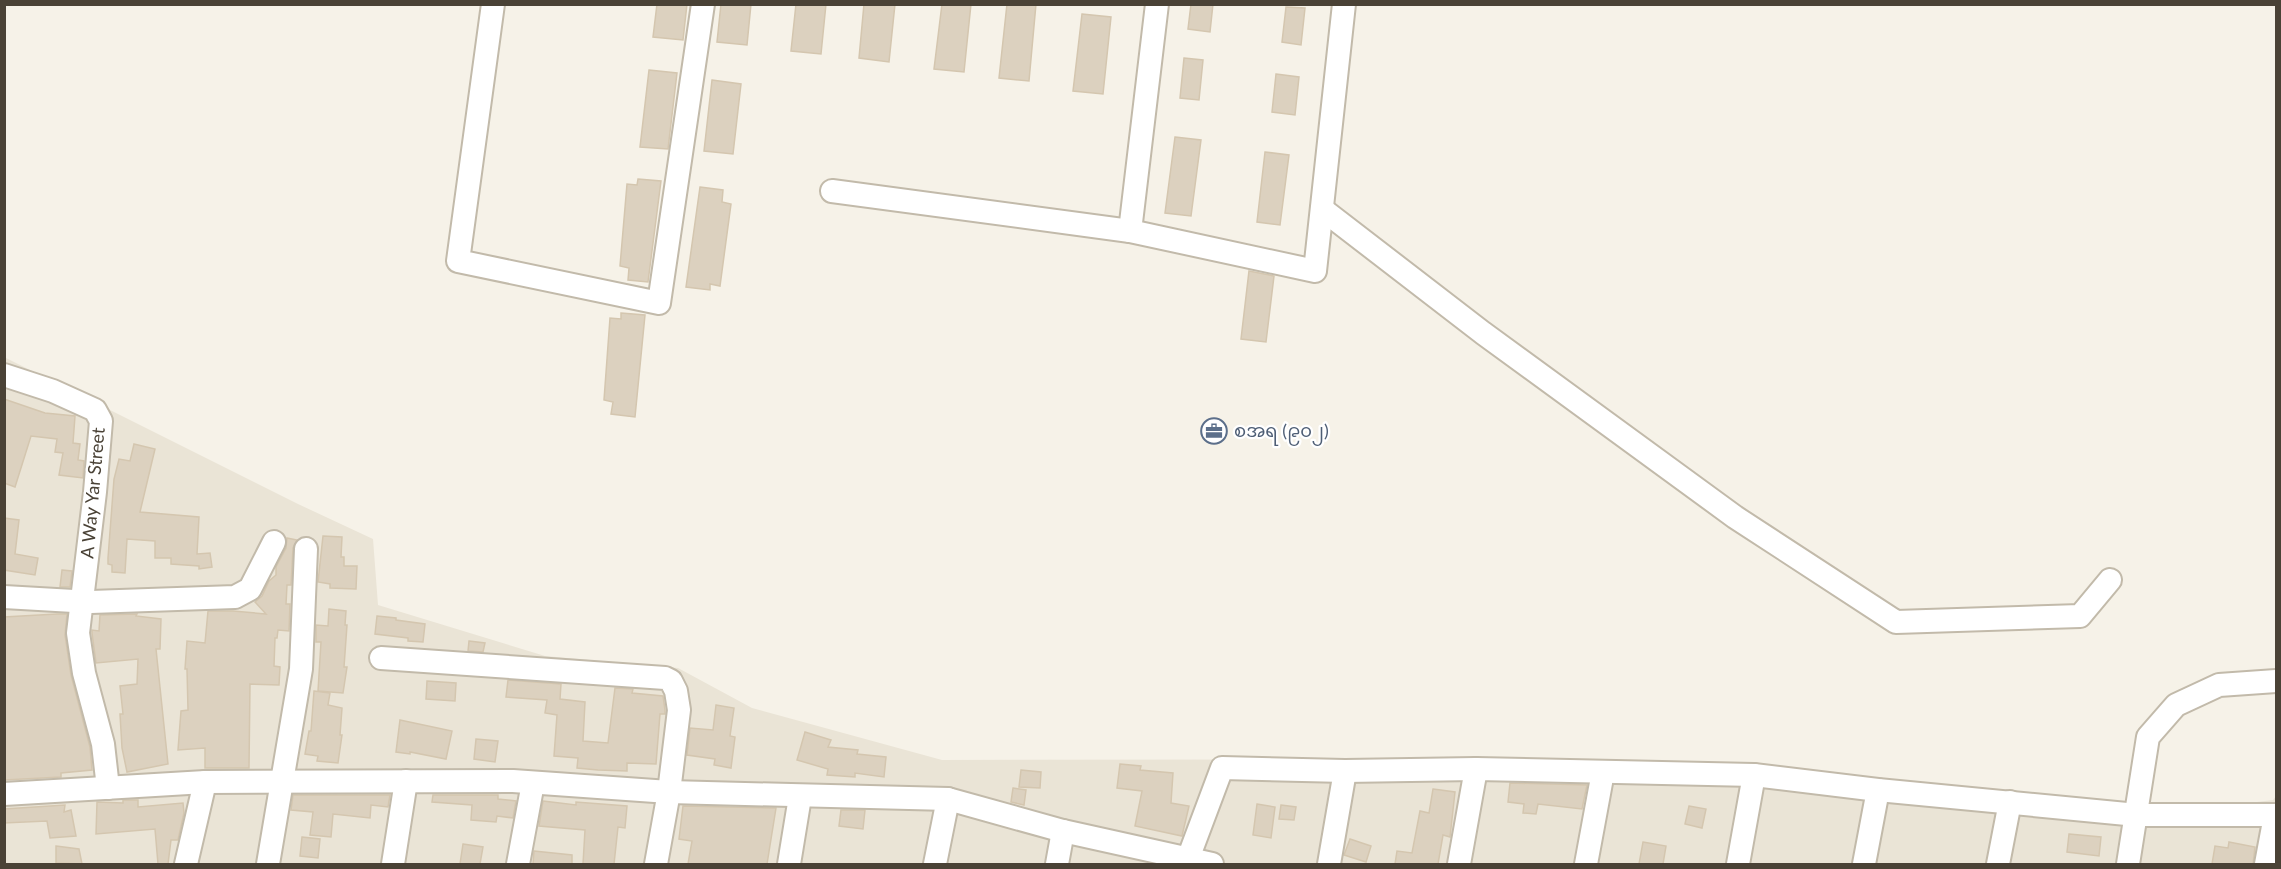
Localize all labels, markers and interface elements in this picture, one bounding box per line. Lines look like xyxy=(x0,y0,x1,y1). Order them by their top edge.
office icon: စအရ (၉၀၂) xyxy=(1199,416,1229,446)
place label: စအရ (၉၀၂) xyxy=(1234,419,1329,446)
street label: A Way Yar Street xyxy=(75,426,109,559)

